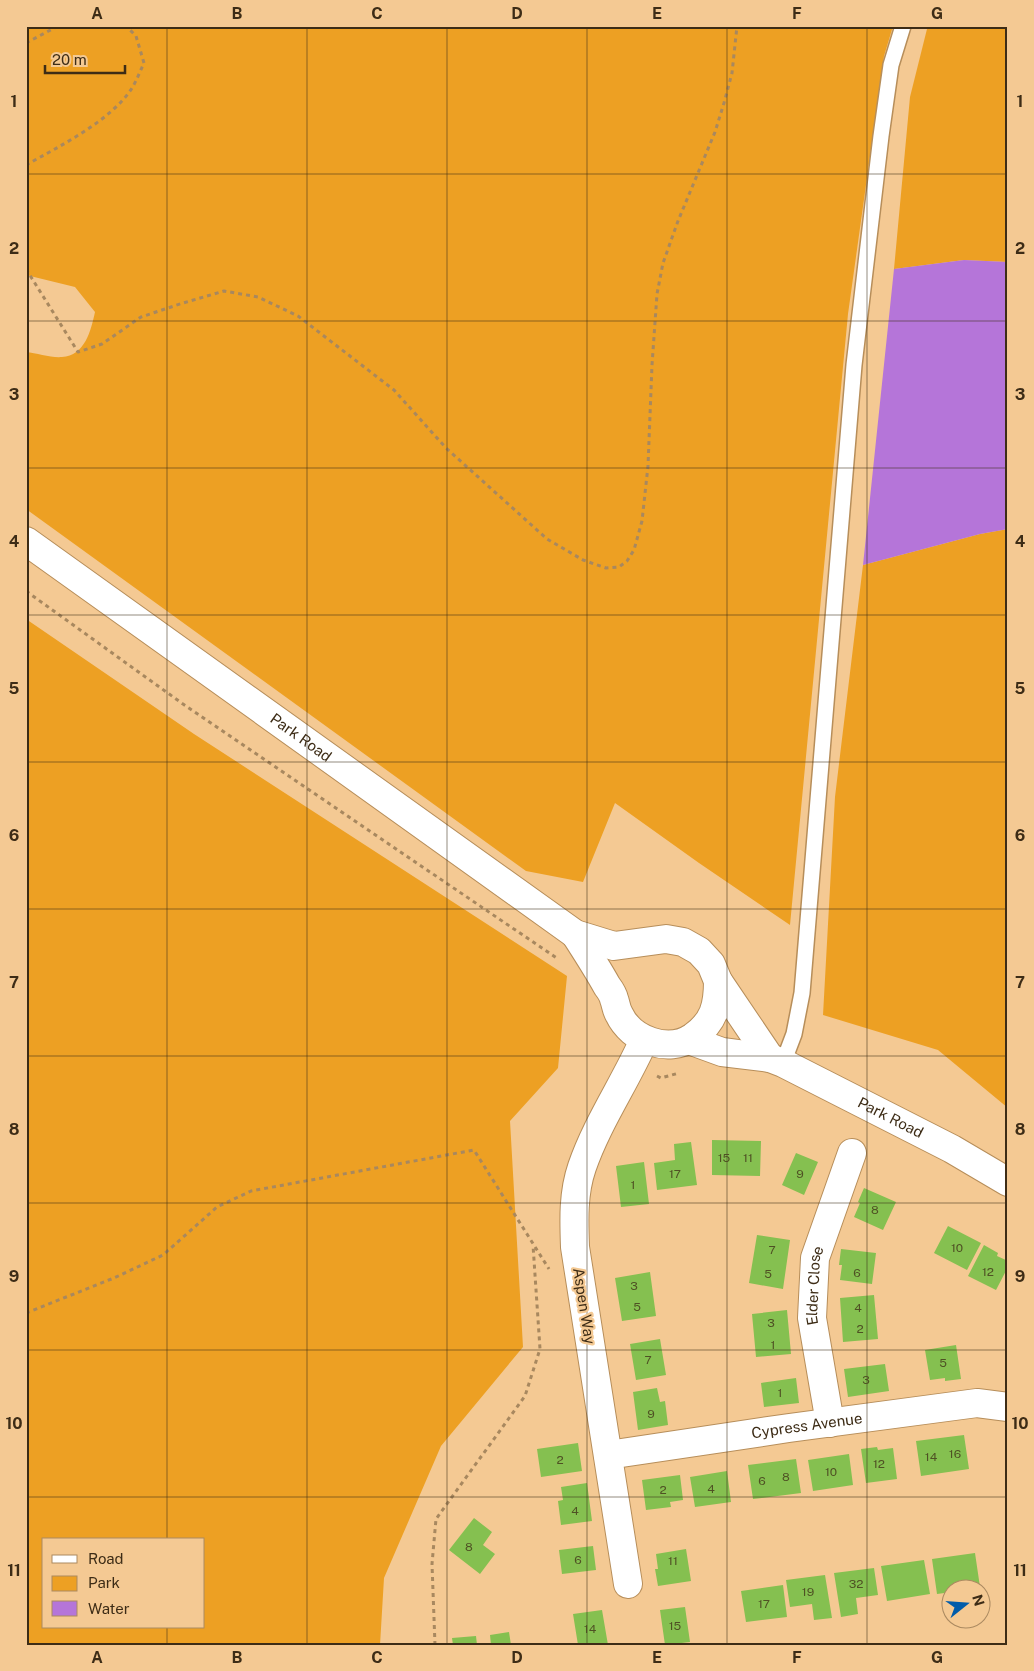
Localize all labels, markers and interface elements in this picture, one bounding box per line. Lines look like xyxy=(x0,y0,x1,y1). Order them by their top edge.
text: A xyxy=(91,4,103,23)
text: B xyxy=(232,4,243,23)
text: C xyxy=(371,4,383,23)
text: D xyxy=(511,4,523,23)
text: E xyxy=(652,4,662,23)
text: F xyxy=(792,4,802,23)
text: G xyxy=(931,4,943,23)
scale bar xyxy=(45,42,125,74)
text: 20 m xyxy=(52,51,87,68)
text: 1 xyxy=(11,92,17,111)
text: 1 xyxy=(1017,92,1023,111)
text: 2 xyxy=(9,239,19,258)
text: 2 xyxy=(1015,239,1025,258)
text: 3 xyxy=(9,385,19,404)
text: 3 xyxy=(1015,385,1025,404)
text: 4 xyxy=(9,532,20,551)
text: 4 xyxy=(1015,532,1026,551)
text: 5 xyxy=(9,679,20,698)
text: 5 xyxy=(1015,679,1026,698)
street label: Park Road xyxy=(267,710,335,765)
text: 6 xyxy=(9,826,19,845)
text: 6 xyxy=(1015,826,1025,845)
text: 7 xyxy=(9,973,19,992)
text: 7 xyxy=(1015,973,1025,992)
street label: Park Road xyxy=(855,1094,926,1141)
text: 8 xyxy=(9,1120,20,1139)
text: 8 xyxy=(1015,1120,1026,1139)
house number: 15 xyxy=(718,1151,731,1165)
house number: 11 xyxy=(743,1151,753,1165)
house number: 17 xyxy=(669,1167,681,1181)
house number: 9 xyxy=(796,1167,804,1181)
house number: 1 xyxy=(631,1178,635,1192)
house number: 8 xyxy=(871,1203,879,1217)
house number: 10 xyxy=(951,1241,963,1255)
house number: 7 xyxy=(768,1243,776,1257)
street label: Elder Close xyxy=(803,1244,827,1327)
house number: 12 xyxy=(982,1265,994,1279)
house number: 6 xyxy=(853,1266,861,1280)
text: 9 xyxy=(9,1267,19,1286)
street label: Aspen Way xyxy=(570,1267,599,1345)
house number: 5 xyxy=(764,1267,772,1281)
text: 9 xyxy=(1015,1267,1025,1286)
house number: 3 xyxy=(630,1279,638,1293)
house number: 5 xyxy=(633,1300,641,1314)
house number: 4 xyxy=(854,1301,862,1315)
house number: 3 xyxy=(767,1316,775,1330)
house number: 2 xyxy=(856,1322,864,1336)
house number: 1 xyxy=(771,1338,775,1352)
house number: 7 xyxy=(644,1353,652,1367)
house number: 5 xyxy=(939,1356,947,1370)
house number: 3 xyxy=(862,1373,870,1387)
house number: 1 xyxy=(778,1386,782,1400)
house number: 9 xyxy=(647,1407,655,1421)
street label: Cypress Avenue xyxy=(750,1409,863,1442)
text: 10 xyxy=(5,1414,23,1433)
text: 10 xyxy=(1011,1414,1029,1433)
house number: 16 xyxy=(949,1447,961,1461)
house number: 14 xyxy=(925,1450,938,1464)
house number: 2 xyxy=(556,1453,564,1467)
house number: 12 xyxy=(873,1457,885,1471)
house number: 10 xyxy=(825,1465,837,1479)
house number: 8 xyxy=(782,1470,790,1484)
house number: 6 xyxy=(758,1474,766,1488)
house number: 4 xyxy=(707,1482,715,1496)
house number: 2 xyxy=(659,1483,667,1497)
house number: 4 xyxy=(571,1504,579,1518)
legend xyxy=(42,1538,205,1628)
house number: 8 xyxy=(465,1540,473,1554)
text: Road xyxy=(88,1550,124,1567)
house number: 6 xyxy=(574,1553,582,1567)
house number: 11 xyxy=(668,1554,678,1568)
text: 11 xyxy=(7,1561,21,1580)
text: 11 xyxy=(1013,1561,1027,1580)
text: Park xyxy=(88,1574,120,1591)
house number: 32 xyxy=(849,1577,863,1591)
north arrow xyxy=(942,1578,992,1628)
house number: 19 xyxy=(802,1585,814,1599)
text: N xyxy=(969,1593,988,1608)
house number: 17 xyxy=(758,1597,770,1611)
text: Water xyxy=(88,1600,130,1617)
house number: 15 xyxy=(669,1619,682,1633)
house number: 14 xyxy=(584,1622,597,1636)
text: A xyxy=(91,1648,103,1667)
text: B xyxy=(232,1648,243,1667)
text: C xyxy=(371,1648,383,1667)
text: D xyxy=(511,1648,523,1667)
text: E xyxy=(652,1648,662,1667)
text: F xyxy=(792,1648,802,1667)
text: G xyxy=(931,1648,943,1667)

